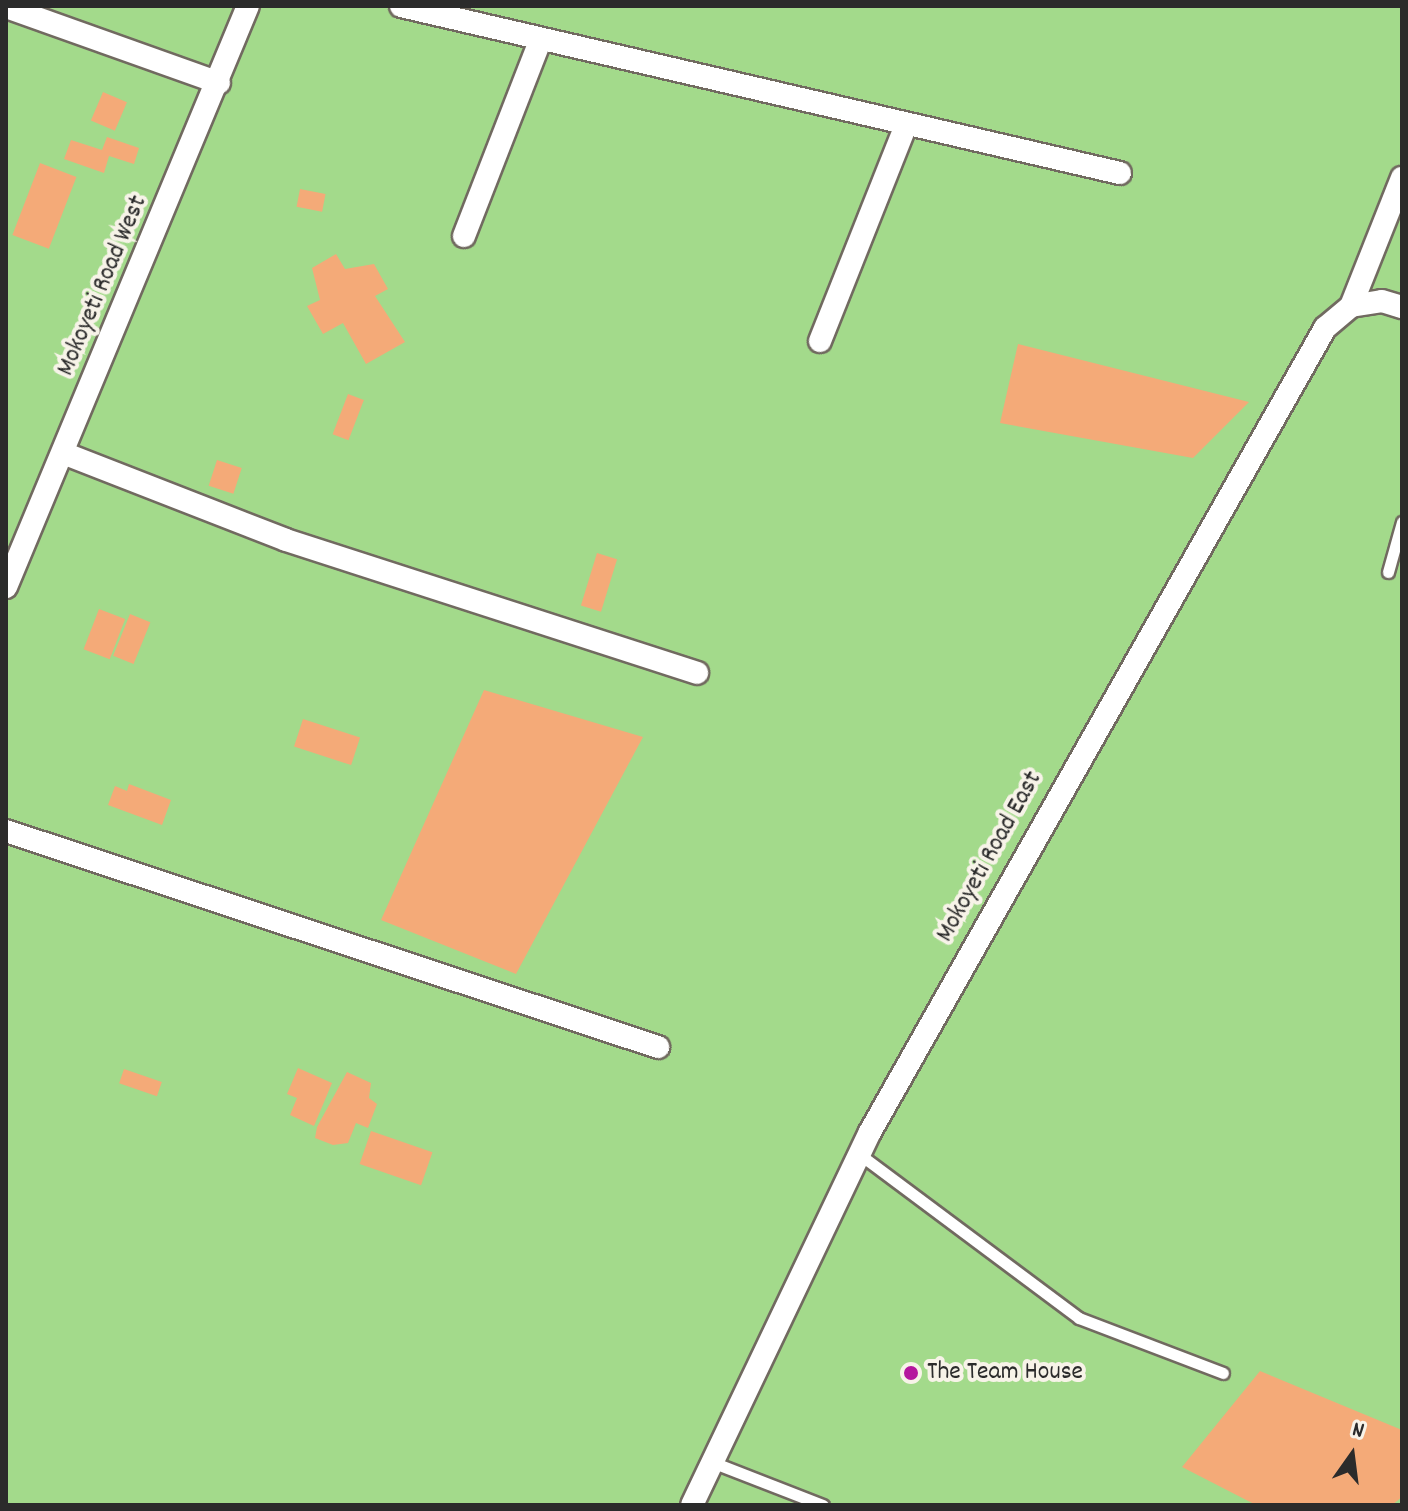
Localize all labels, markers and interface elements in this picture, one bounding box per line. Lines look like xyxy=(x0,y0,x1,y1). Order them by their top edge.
street label: Mokoyeti Road West xyxy=(51,191,155,381)
street label: Mokoyeti Road East xyxy=(930,766,1050,948)
place label: The Team House xyxy=(927,1357,1083,1389)
marker: The Team House xyxy=(902,1364,920,1382)
north arrow xyxy=(1312,1415,1392,1495)
text: N xyxy=(1349,1415,1367,1448)

